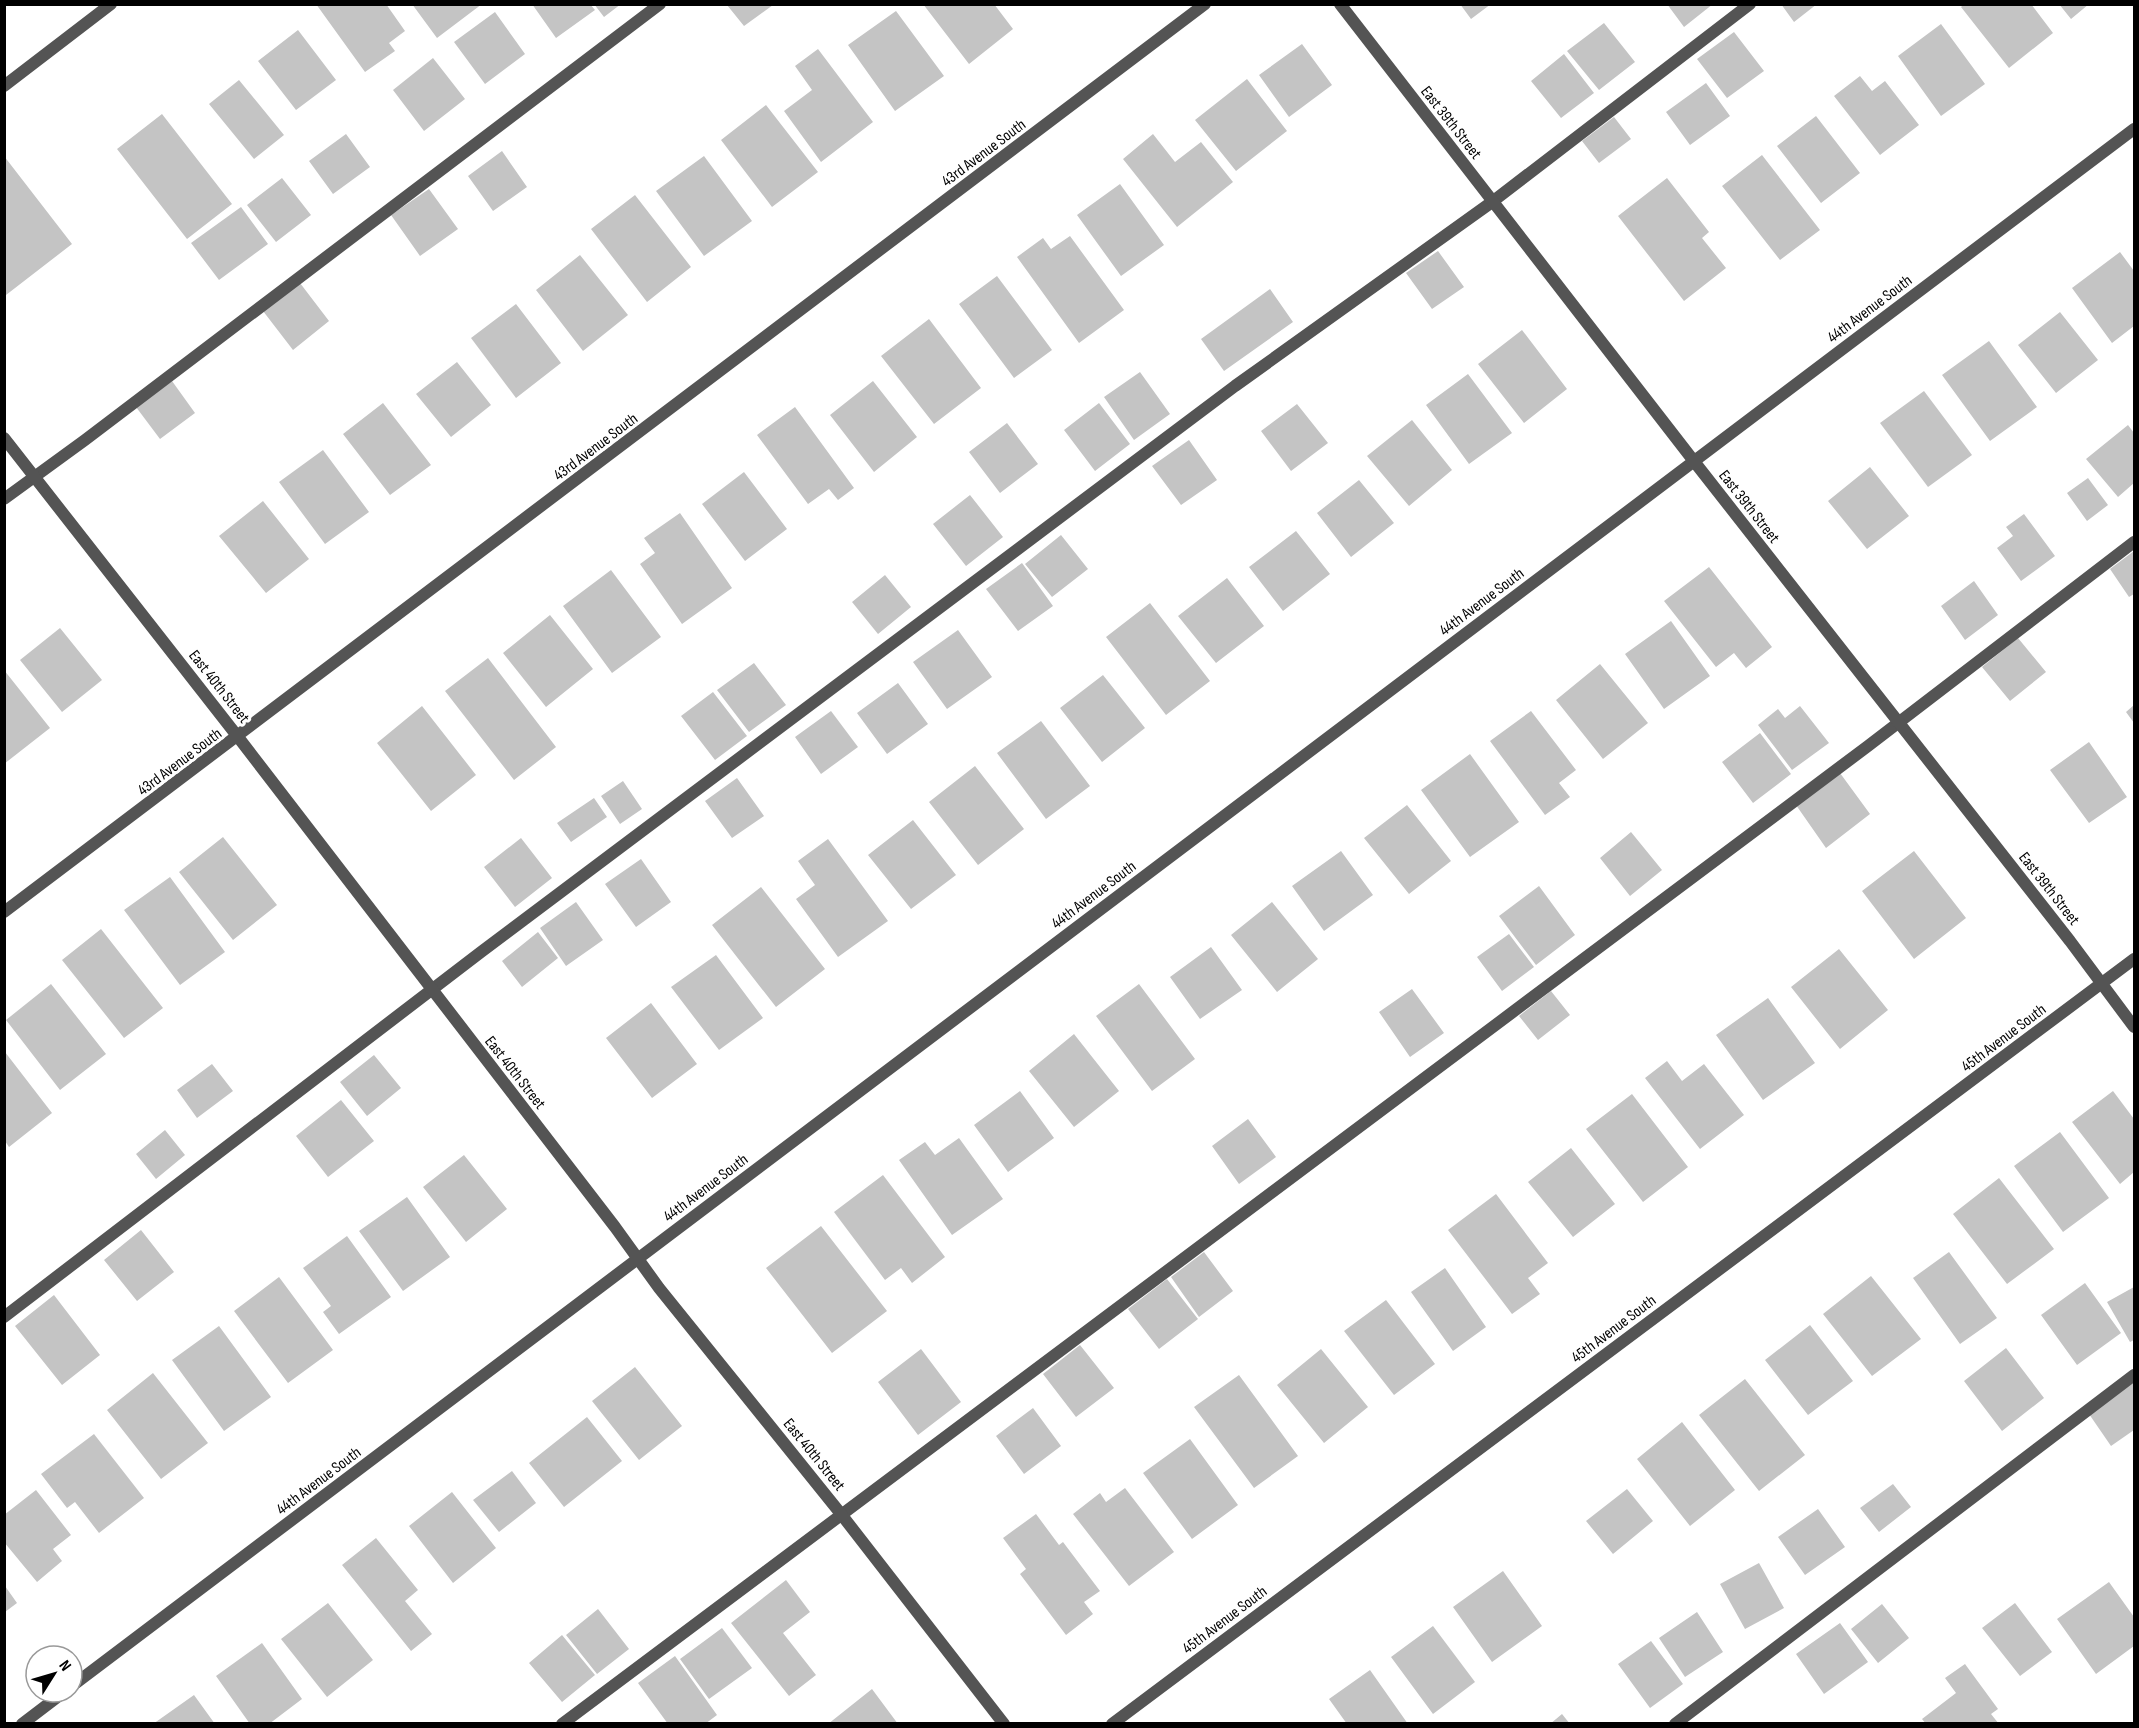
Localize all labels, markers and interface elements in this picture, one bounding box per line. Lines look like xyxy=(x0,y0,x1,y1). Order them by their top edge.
street label: East 39th Street xyxy=(1416,83,1485,163)
street label: 43rd Avenue South xyxy=(938,115,1030,191)
street label: 44th Avenue South xyxy=(1824,271,1916,347)
street label: 43rd Avenue South xyxy=(550,409,642,485)
street label: East 39th Street xyxy=(1714,467,1783,547)
street label: 44th Avenue South xyxy=(1436,564,1528,640)
street label: East 40th Street xyxy=(184,647,253,727)
street label: 43rd Avenue South xyxy=(134,724,226,800)
street label: East 39th Street xyxy=(2014,849,2083,929)
street label: 44th Avenue South xyxy=(1048,857,1140,933)
street label: 45th Avenue South xyxy=(1958,1000,2050,1076)
street label: East 40th Street xyxy=(480,1033,549,1113)
street label: 44th Avenue South xyxy=(660,1150,752,1226)
street label: 45th Avenue South xyxy=(1568,1291,1660,1367)
street label: East 40th Street xyxy=(779,1415,849,1495)
street label: 44th Avenue South xyxy=(273,1443,365,1519)
street label: 45th Avenue South xyxy=(1179,1582,1271,1658)
north arrow xyxy=(24,1644,84,1704)
text: N xyxy=(55,1657,75,1675)

